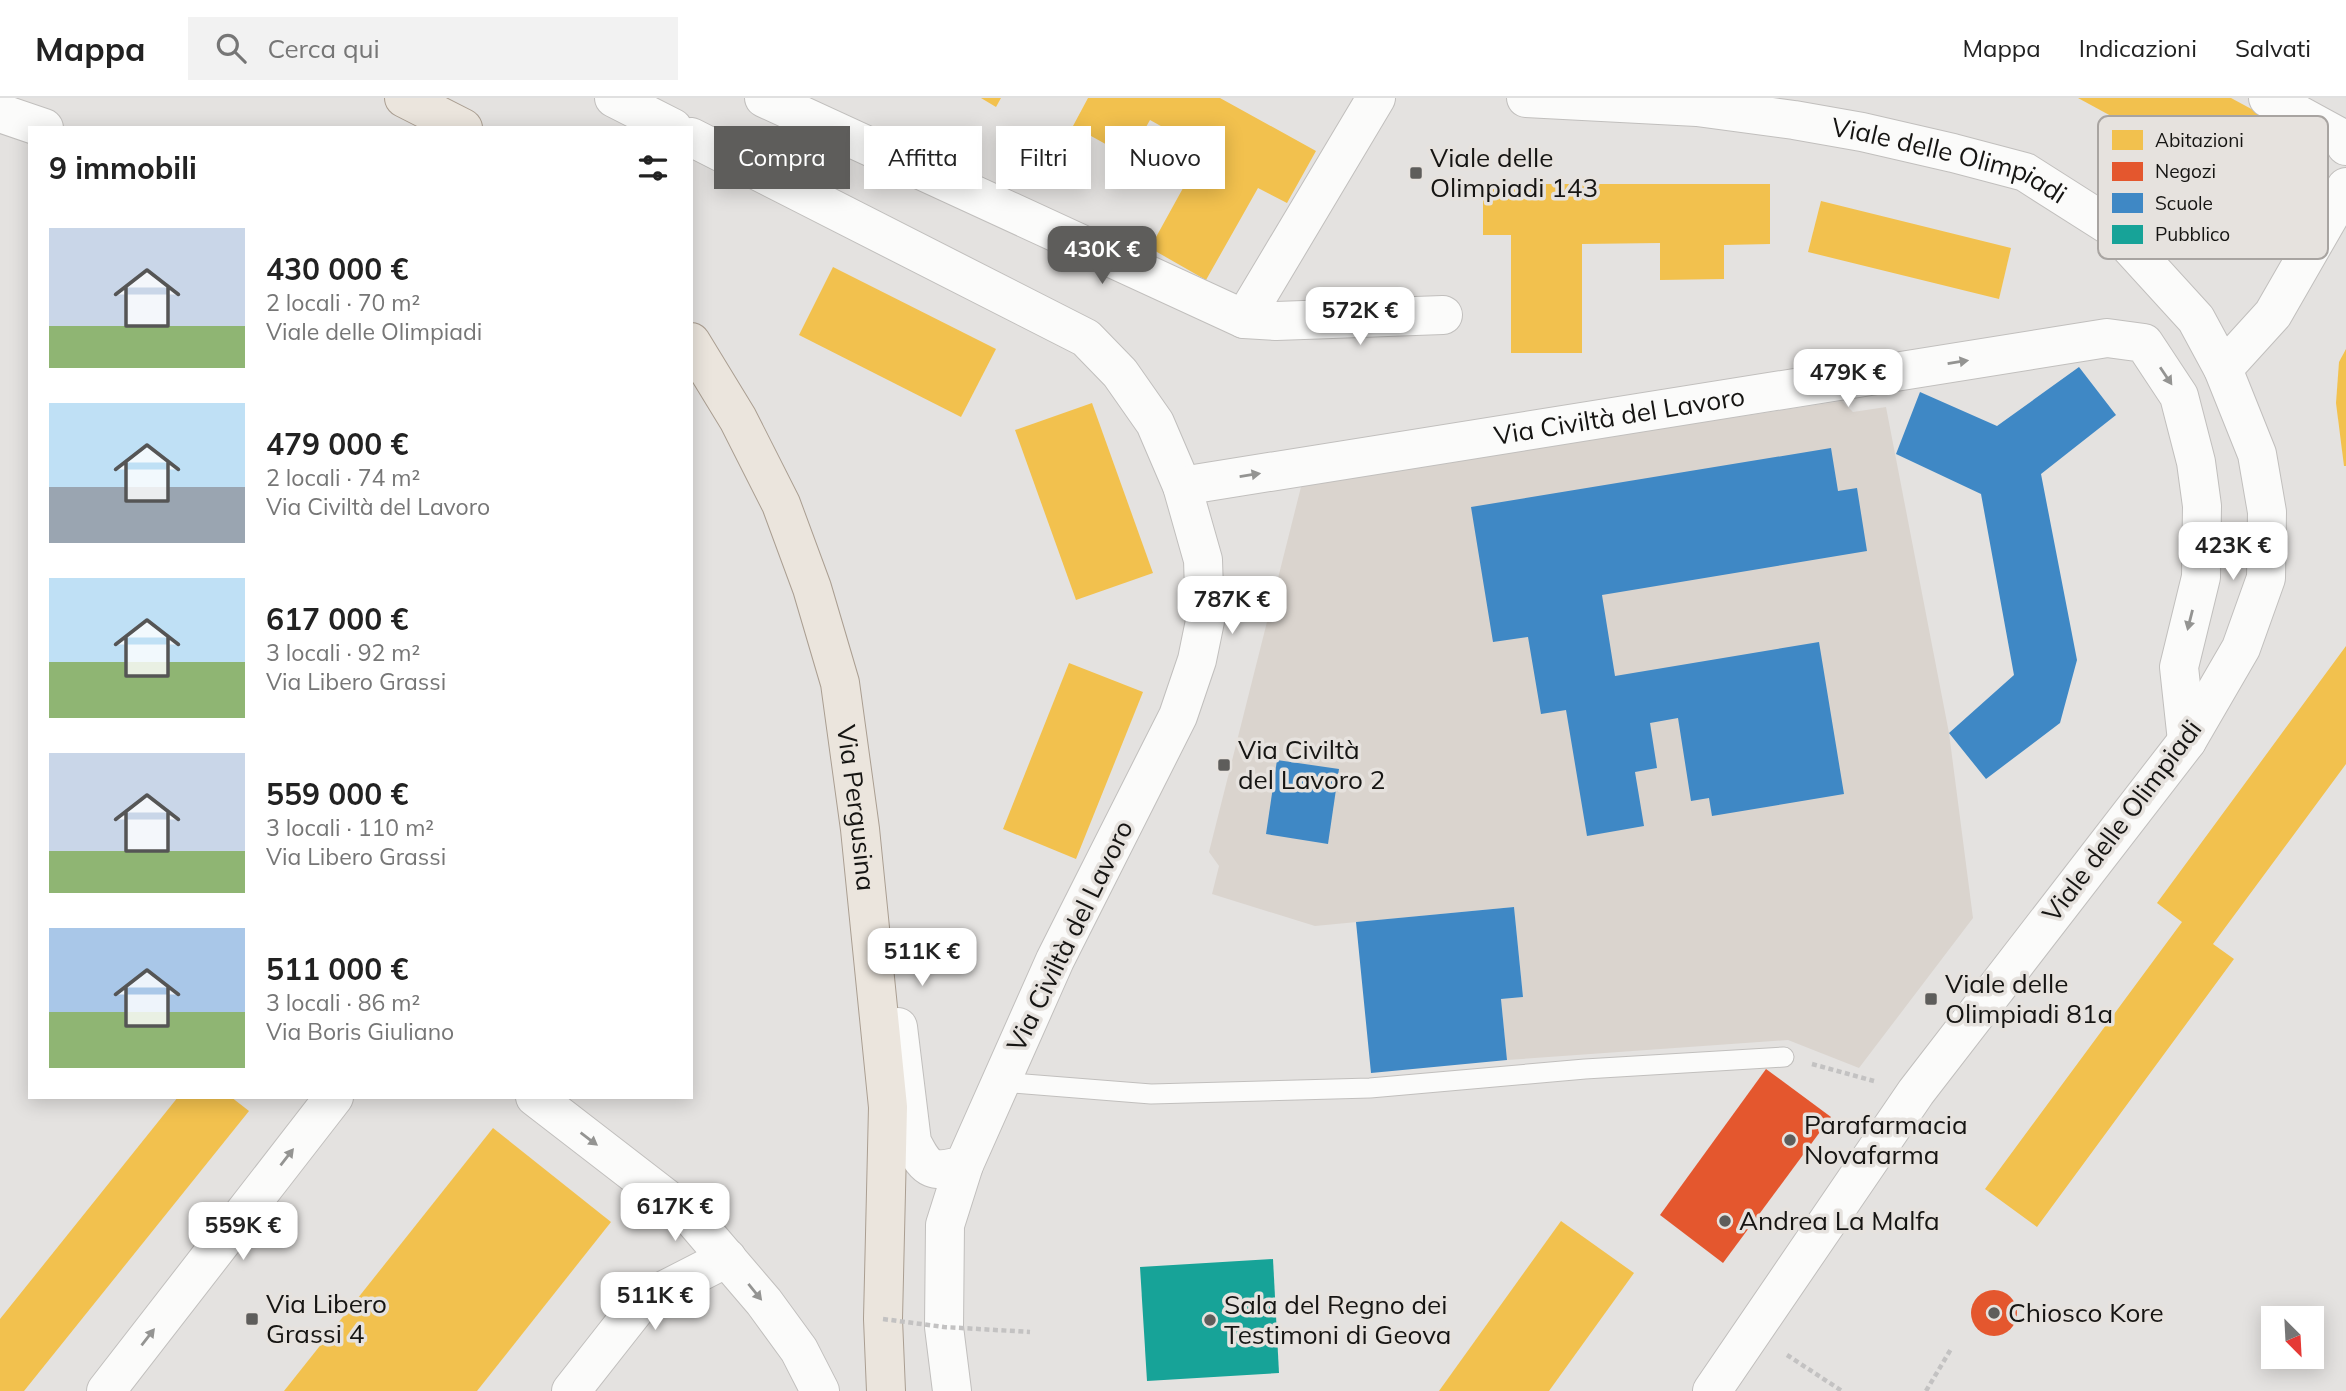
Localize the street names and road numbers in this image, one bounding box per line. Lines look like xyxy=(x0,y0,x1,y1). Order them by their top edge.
street label: Viale delle Olimpiadi xyxy=(1829,110,2073,210)
street label: Via Civiltà del Lavoro xyxy=(1492,379,1747,452)
street label: Viale delle Olimpiadi xyxy=(2035,713,2208,928)
street label: Via Pergusina xyxy=(830,723,883,892)
street label: Via Civiltà del Lavoro xyxy=(999,815,1140,1057)

